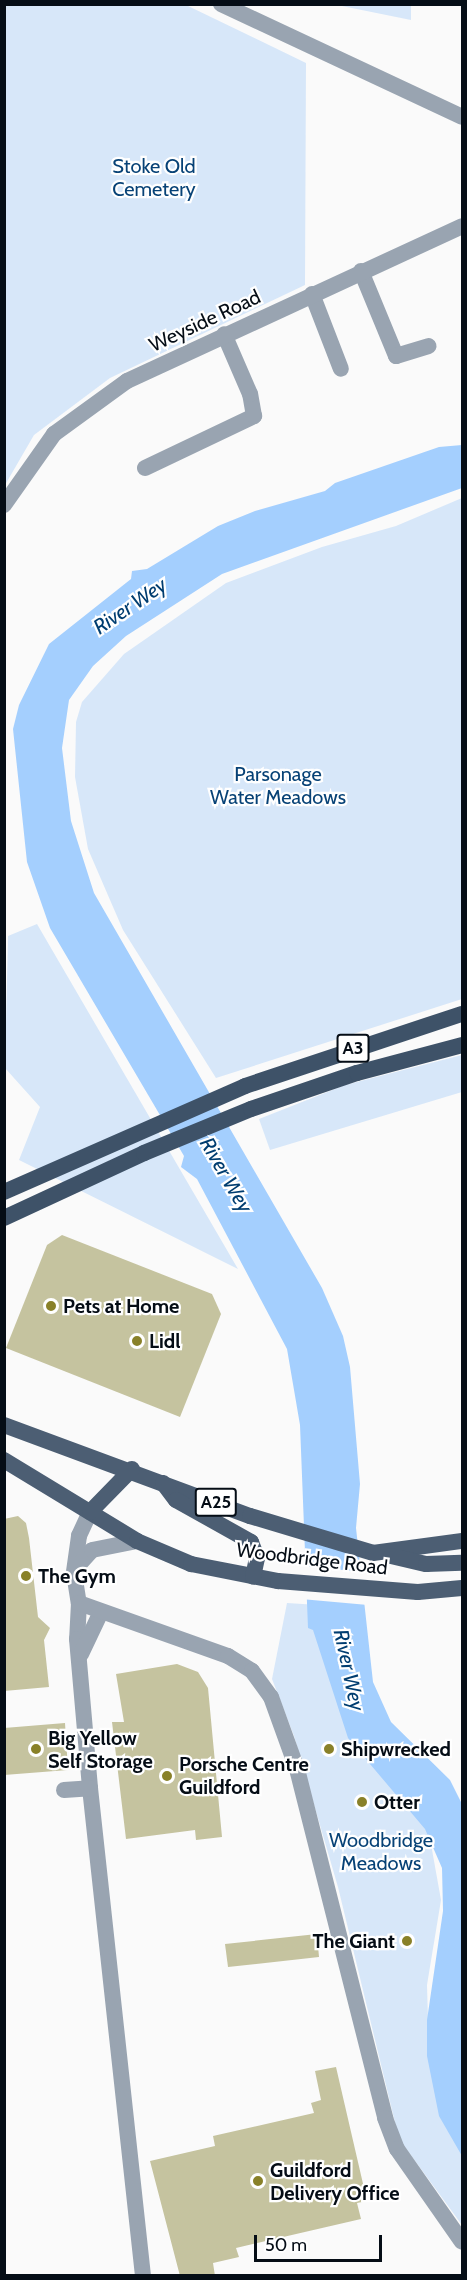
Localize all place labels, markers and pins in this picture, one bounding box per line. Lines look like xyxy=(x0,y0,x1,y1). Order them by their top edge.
place label: Pets at Home xyxy=(63,1294,179,1318)
marker: Pets at Home xyxy=(44,1299,58,1313)
place label: Lidl xyxy=(149,1329,180,1353)
marker: Lidl xyxy=(130,1334,144,1348)
place label: The Gym xyxy=(38,1564,116,1588)
marker: The Gym xyxy=(19,1569,33,1583)
place label: Big Yellow Self Storage xyxy=(48,1726,153,1773)
place label: Shipwrecked xyxy=(341,1737,451,1761)
marker: Big Yellow Self Storage xyxy=(29,1742,43,1756)
marker: Shipwrecked xyxy=(322,1742,336,1756)
place label: Porsche Centre Guildford xyxy=(179,1752,309,1799)
marker: Porsche Centre Guildford xyxy=(160,1769,174,1783)
place label: Otter xyxy=(374,1790,420,1814)
marker: Otter xyxy=(355,1795,369,1809)
place label: The Giant xyxy=(313,1929,395,1953)
marker: The Giant xyxy=(400,1934,414,1948)
place label: Guildford Delivery Office xyxy=(270,2158,400,2205)
marker: Guildford Delivery Office xyxy=(251,2174,265,2188)

